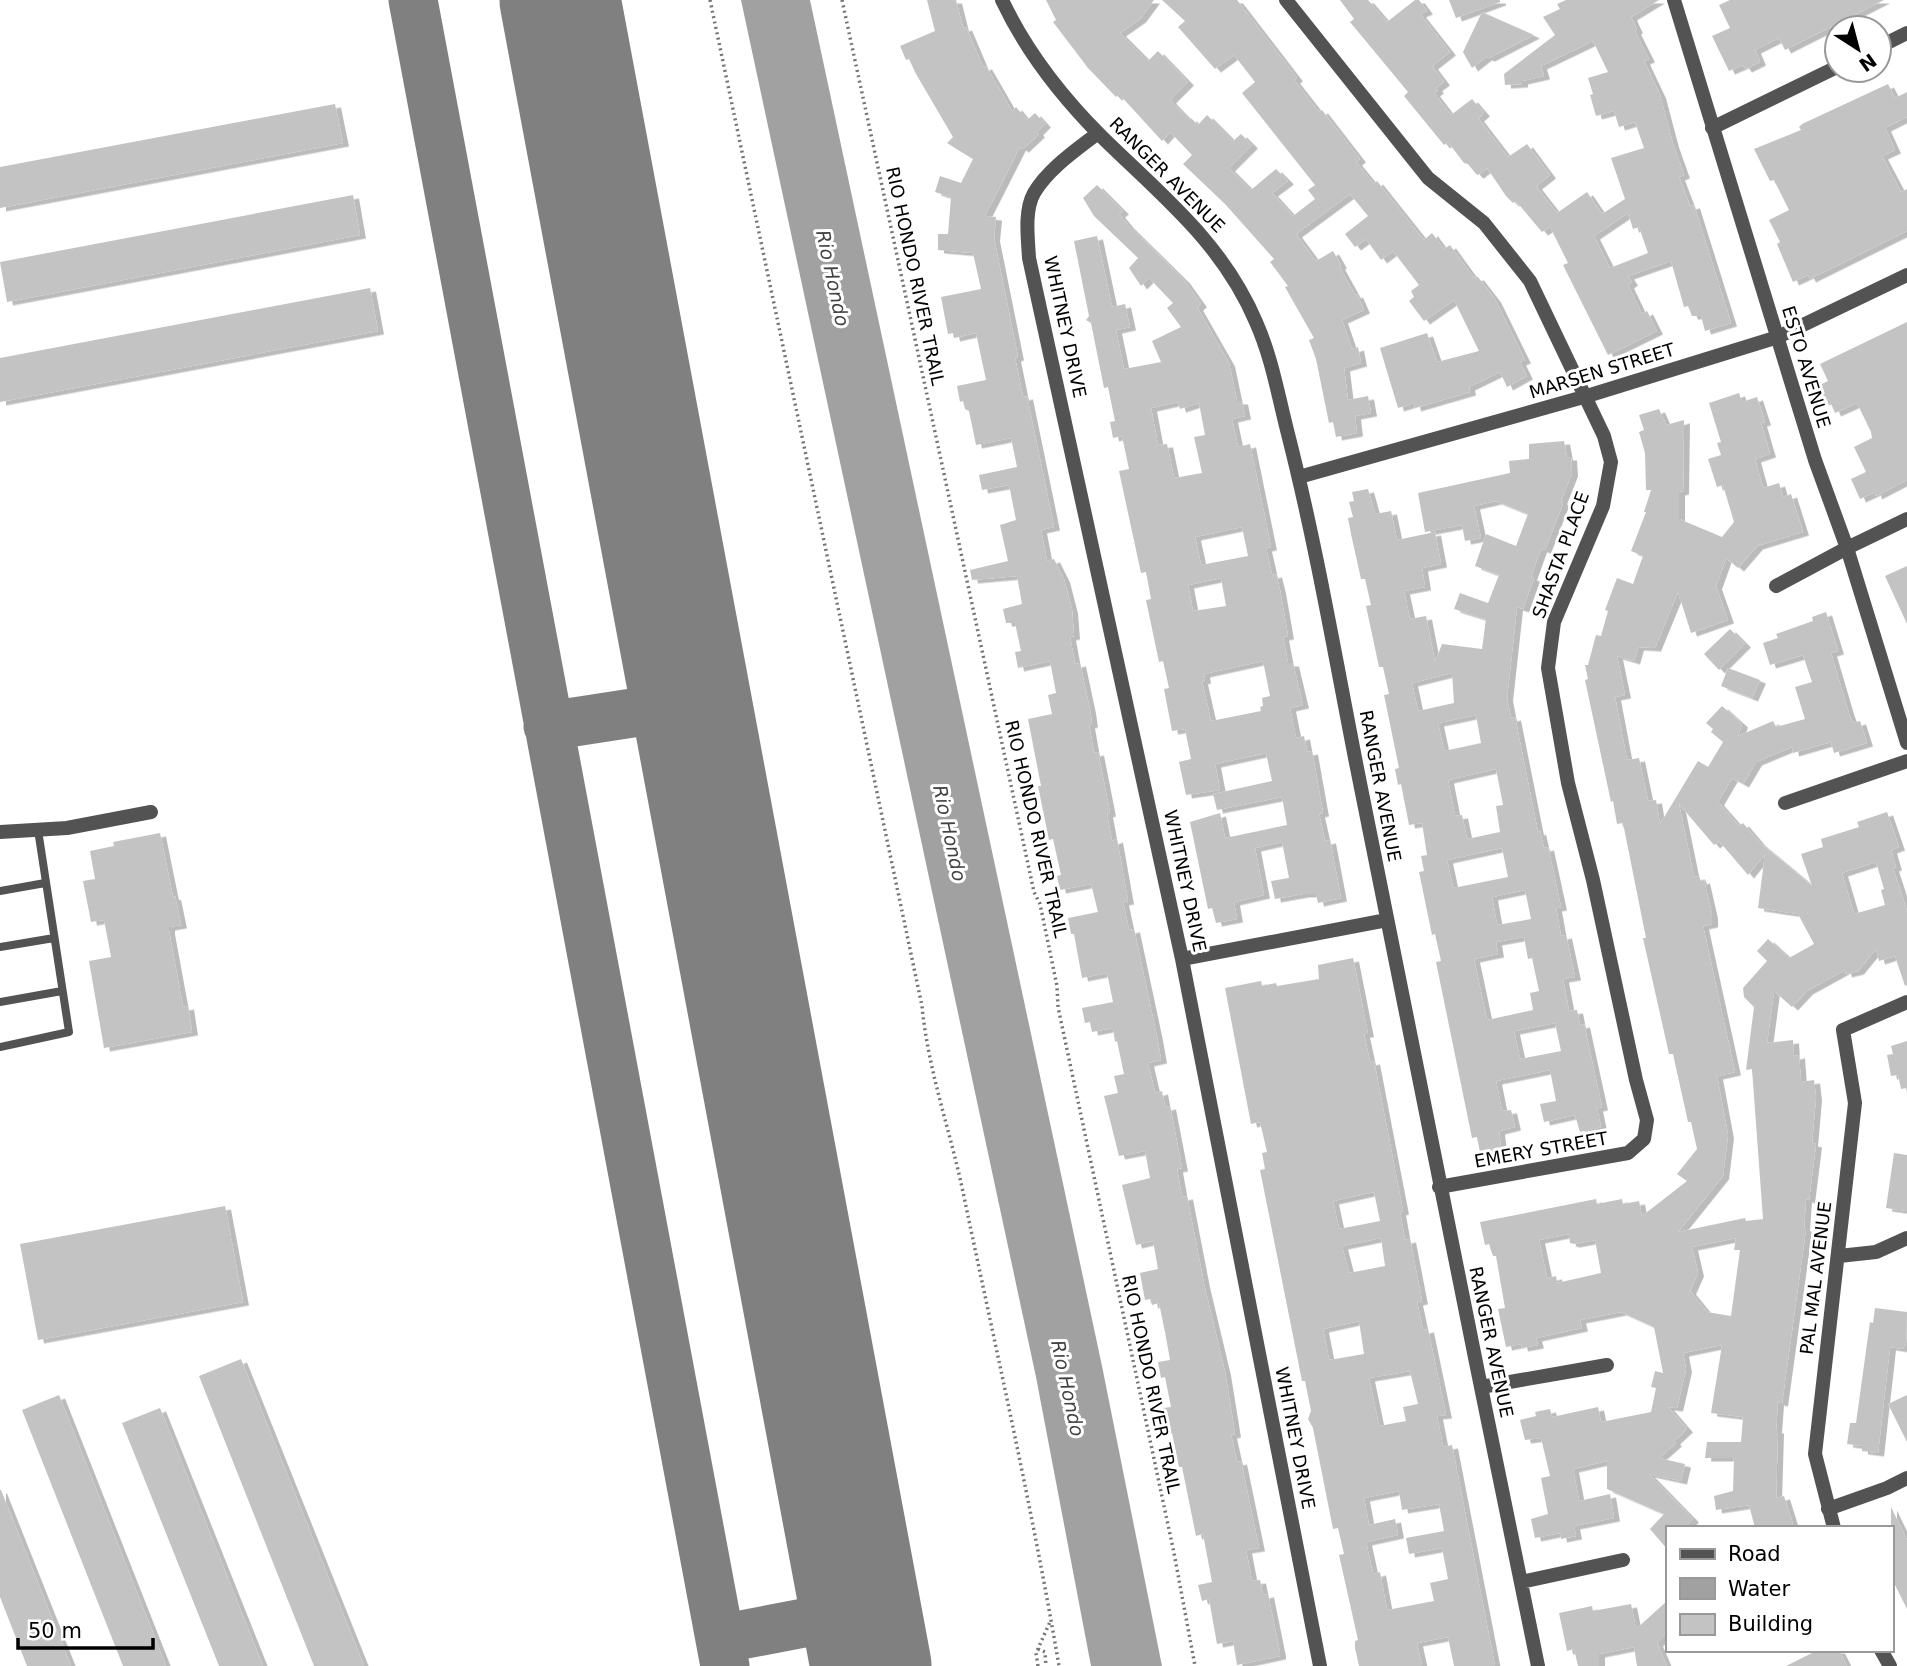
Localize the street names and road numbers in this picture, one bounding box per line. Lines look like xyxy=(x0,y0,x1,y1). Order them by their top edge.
street label: RANGER AVENUE xyxy=(1105,113,1229,237)
street label: RIO HONDO RIVER TRAIL xyxy=(882,165,949,387)
street label: WHITNEY DRIVE xyxy=(1040,254,1091,400)
street label: ESTO AVENUE xyxy=(1778,303,1835,430)
street label: MARSEN STREET xyxy=(1527,338,1678,403)
street label: SHASTA PLACE xyxy=(1528,488,1593,621)
street label: RANGER AVENUE xyxy=(1355,708,1405,863)
street label: RIO HONDO RIVER TRAIL xyxy=(1001,718,1072,940)
street label: WHITNEY DRIVE xyxy=(1160,808,1211,954)
street label: EMERY STREET xyxy=(1473,1127,1610,1172)
street label: PAL MAL AVENUE xyxy=(1796,1200,1835,1356)
street label: RANGER AVENUE xyxy=(1465,1264,1518,1419)
street label: RIO HONDO RIVER TRAIL xyxy=(1118,1273,1185,1495)
street label: WHITNEY DRIVE xyxy=(1271,1365,1320,1511)

